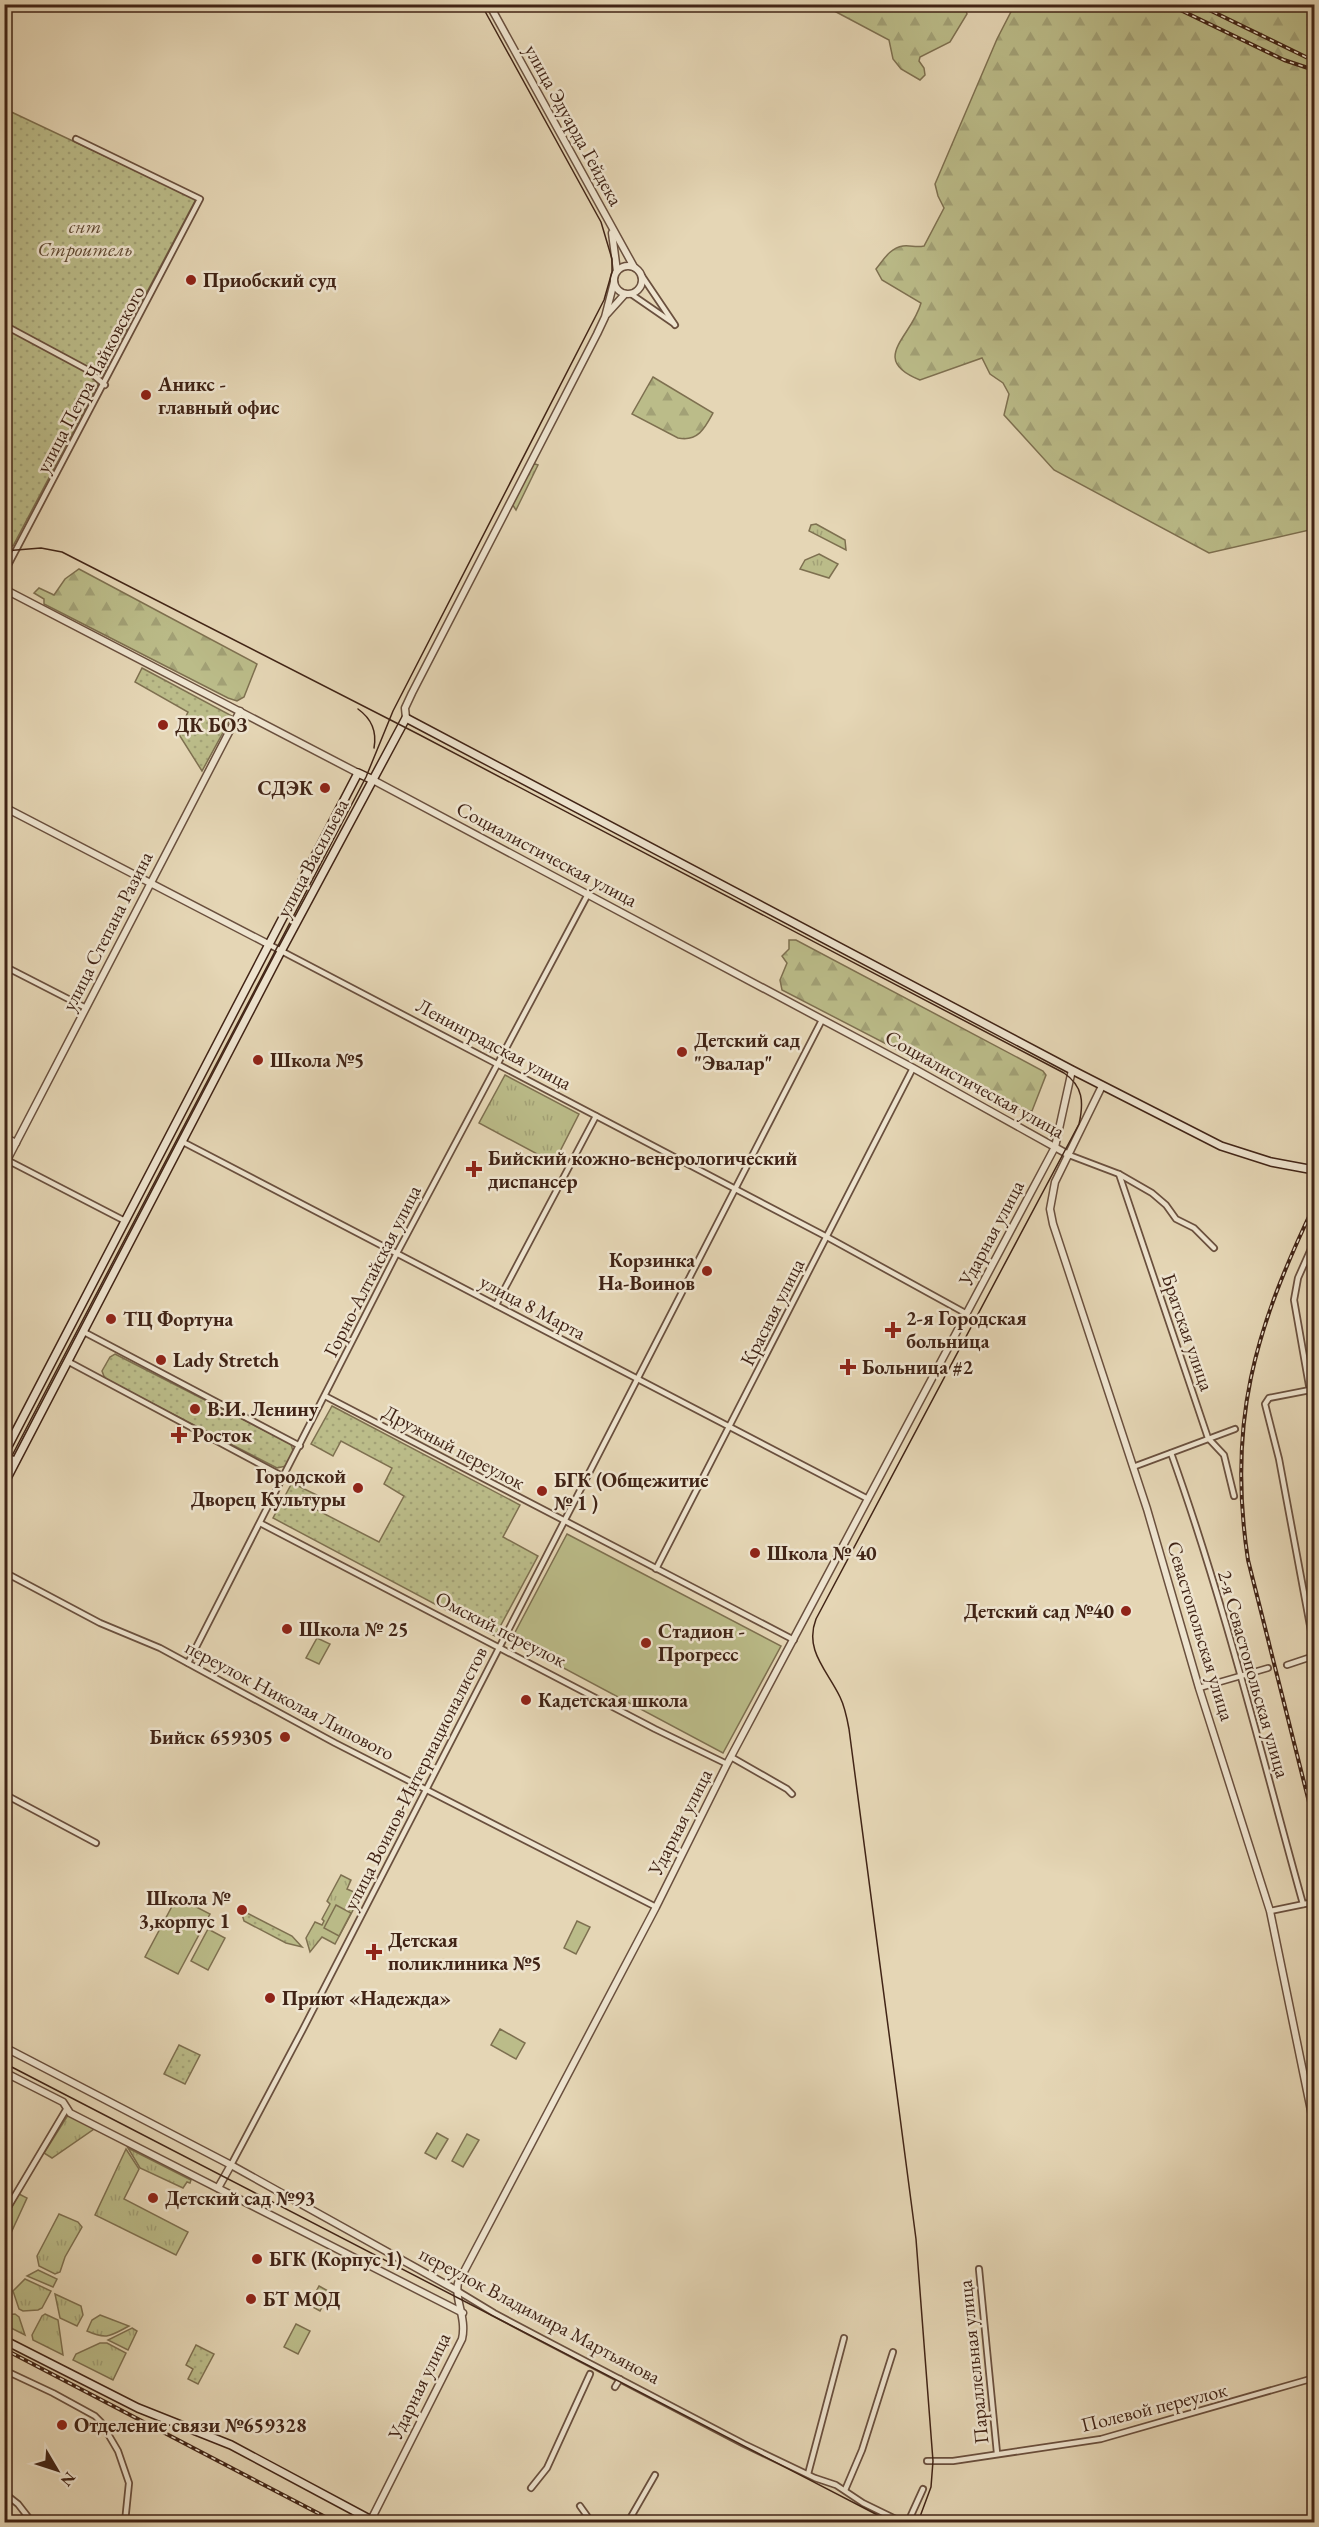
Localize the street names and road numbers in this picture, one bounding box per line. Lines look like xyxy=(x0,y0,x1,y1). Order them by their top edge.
street label: улица Эдуарда Гейдека xyxy=(519,40,629,210)
street label: улица Петра Чайковского xyxy=(30,281,151,477)
street label: улица Васильева xyxy=(270,794,354,922)
street label: Социалистическая улица xyxy=(452,795,642,913)
street label: улица Степана Разина xyxy=(56,847,158,1015)
street label: Ленинградская улица xyxy=(412,992,576,1096)
street label: Социалистическая улица xyxy=(881,1024,1069,1144)
street label: Ударная улица xyxy=(952,1176,1030,1291)
street label: Горно-Алтайская улица xyxy=(317,1181,427,1361)
street label: Красная улица xyxy=(734,1254,810,1370)
street label: улица 8 Марта xyxy=(475,1268,591,1346)
street label: Братская улица xyxy=(1156,1270,1220,1394)
street label: Дружный переулок xyxy=(378,1399,530,1496)
street label: Севастопольская улица xyxy=(1161,1538,1241,1724)
street label: 2-я Севастопольская улица xyxy=(1212,1567,1296,1781)
street label: Омский переулок xyxy=(431,1585,571,1673)
street label: переулок Николая Липового xyxy=(181,1634,399,1766)
street label: улица Воинов-Интернационалистов xyxy=(337,1642,493,1914)
street label: Ударная улица xyxy=(642,1764,718,1881)
street label: переулок Владимира Мартьянова xyxy=(415,2240,665,2390)
street label: Параллельная улица xyxy=(951,2279,995,2445)
street label: Ударная улица xyxy=(381,2328,456,2445)
street label: Полевой переулок xyxy=(1078,2376,1230,2438)

